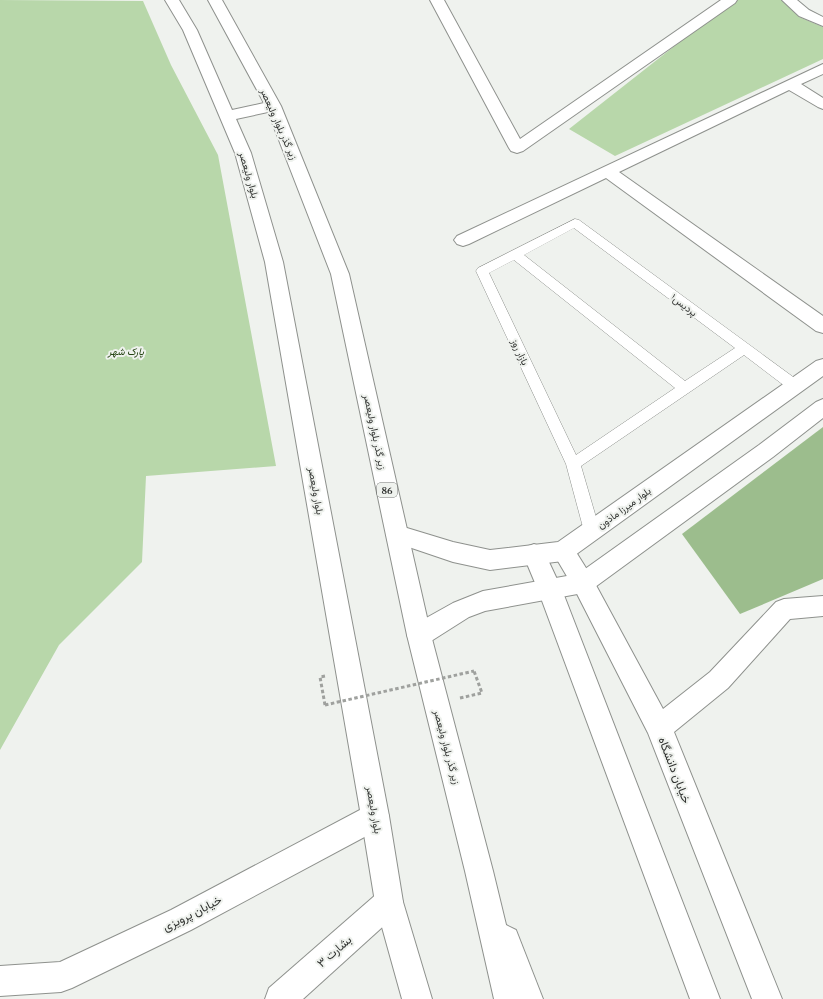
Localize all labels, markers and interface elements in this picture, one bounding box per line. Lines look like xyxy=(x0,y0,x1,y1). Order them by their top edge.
street label: زیر گذر بلوار ولیعصر xyxy=(257,85,300,162)
street label: بلوار ولیعصر xyxy=(236,149,262,200)
street label: پردیس۱ xyxy=(668,291,700,320)
street label: بازار روز xyxy=(508,336,532,367)
park label: پارک شهر xyxy=(107,345,145,359)
street label: زیر گذر بلوار ولیعصر xyxy=(360,392,389,471)
street label: بلوار ولیعصر xyxy=(305,465,327,516)
road number: 86 xyxy=(377,483,397,497)
street label: بلوار میرزا ماذون xyxy=(595,484,653,532)
street label: زیر گذر بلوار ولیعصر xyxy=(431,707,463,786)
street label: خیابان دانشگاه xyxy=(655,735,695,805)
street label: بلوار ولیعصر xyxy=(363,784,385,835)
street label: خیابان پرویزی xyxy=(160,892,225,935)
street label: بشارت ۳ xyxy=(314,932,355,971)

